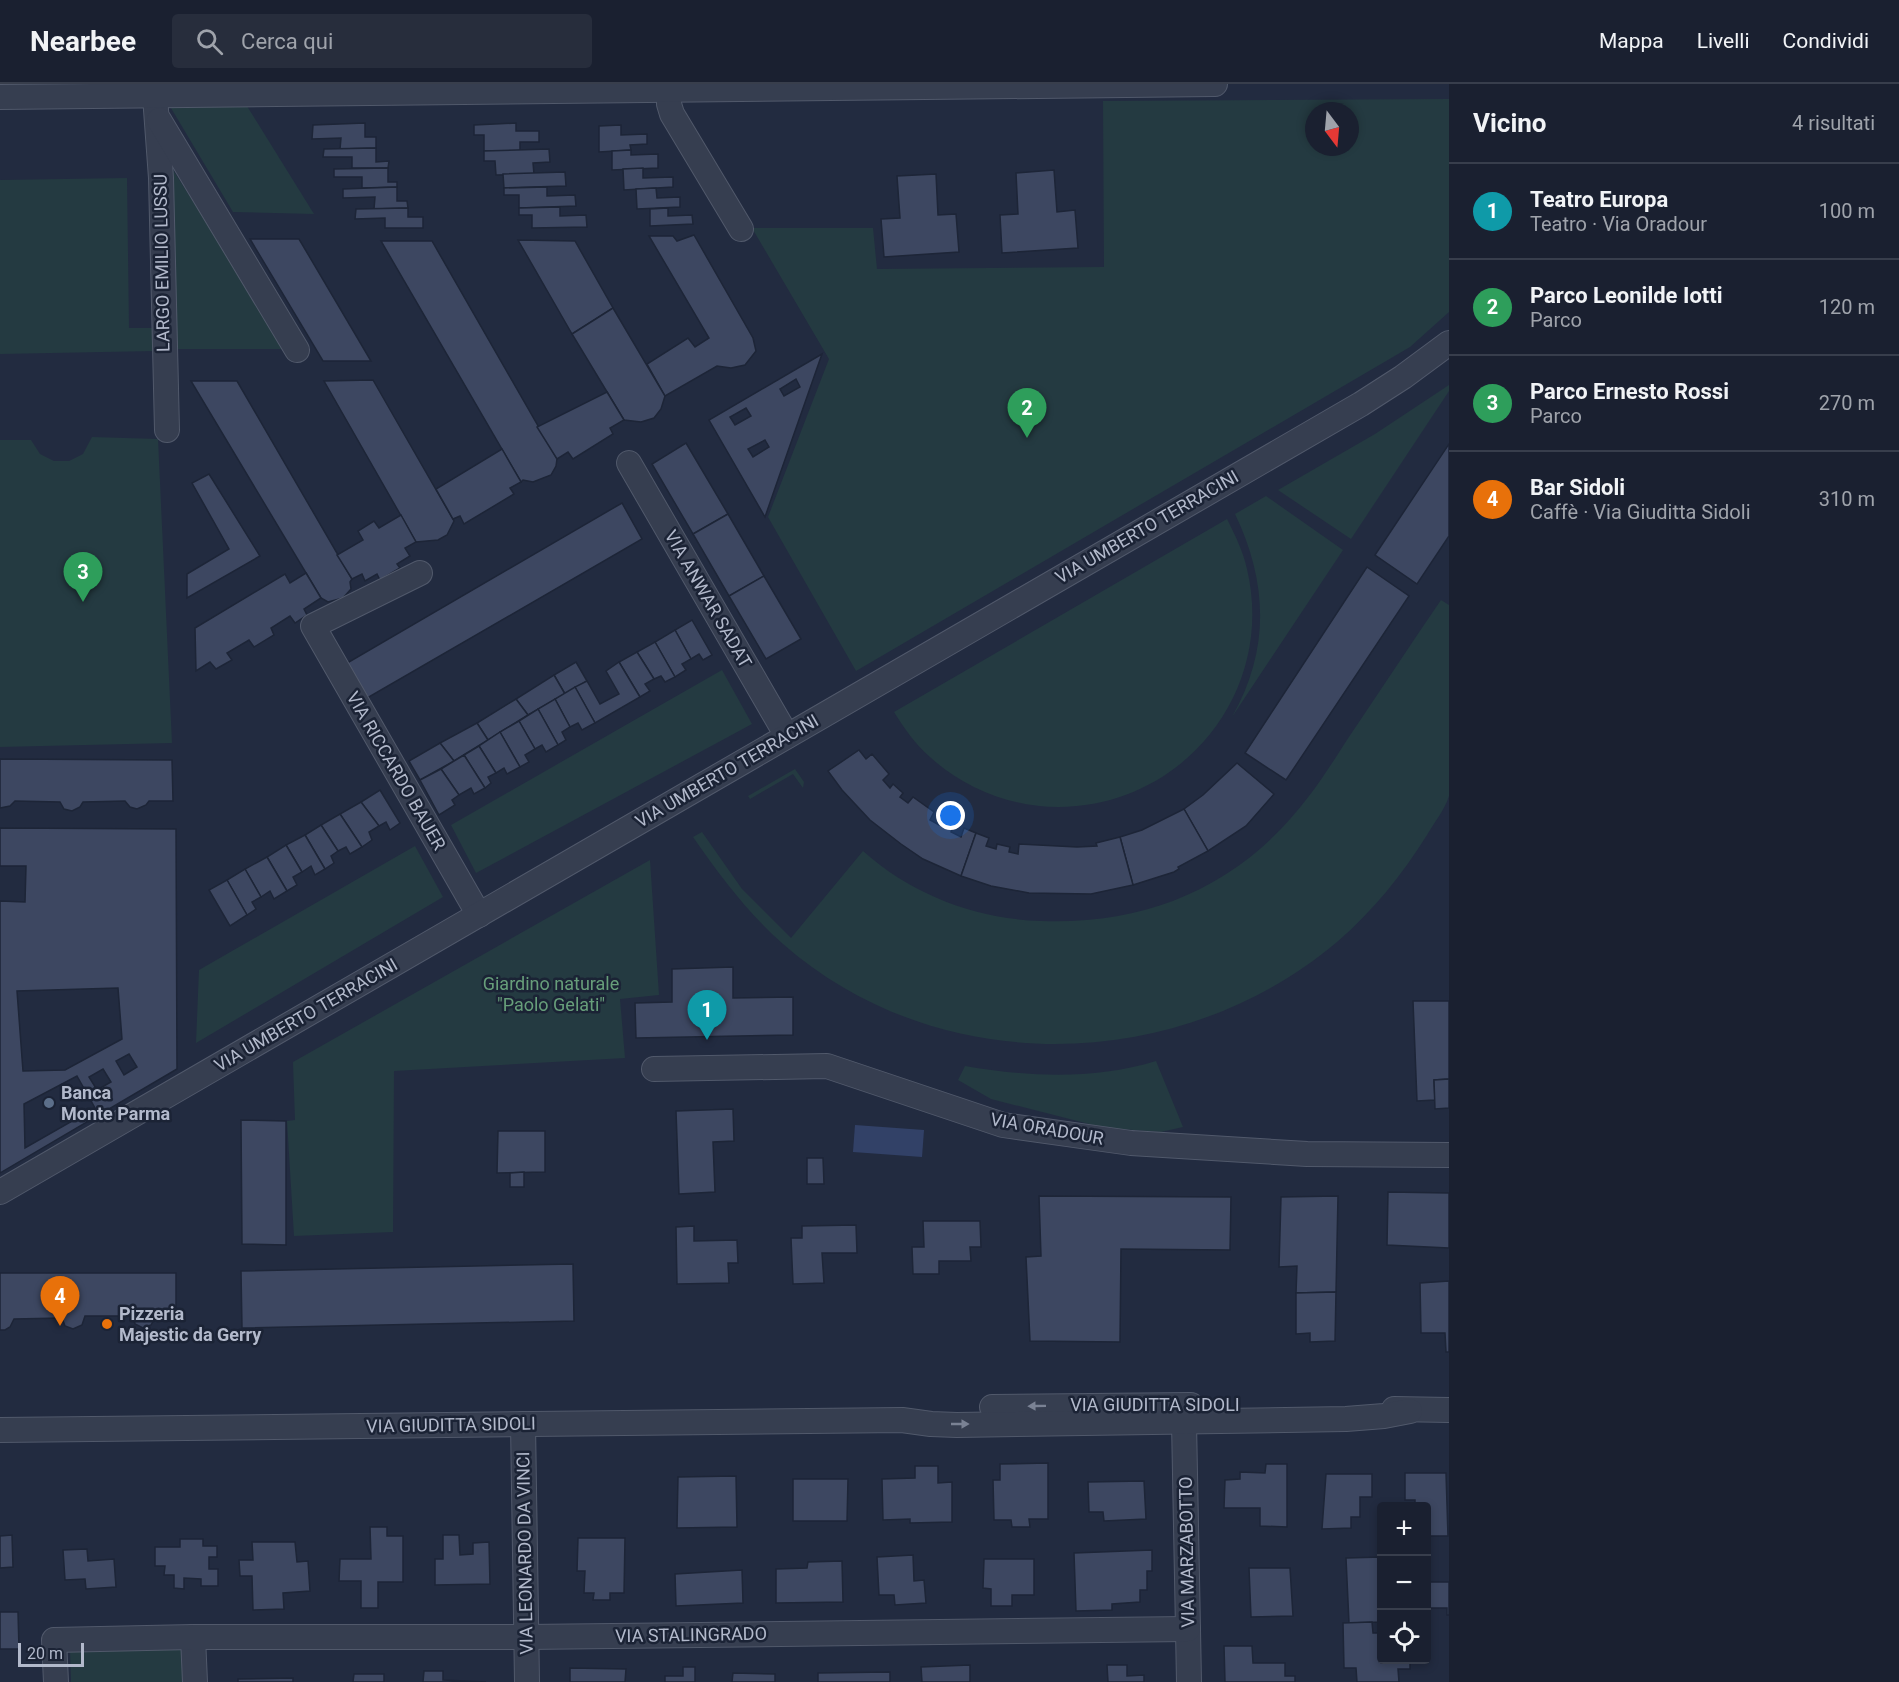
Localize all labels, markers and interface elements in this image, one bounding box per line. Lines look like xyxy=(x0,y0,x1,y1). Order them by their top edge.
search box xyxy=(172,14,592,68)
text: Nearbee xyxy=(30,25,136,58)
icon: search xyxy=(193,25,226,58)
text: Cerca qui xyxy=(241,29,333,54)
text: Mappa xyxy=(1599,29,1664,53)
text: Livelli xyxy=(1697,29,1750,53)
text: Condividi xyxy=(1783,29,1869,53)
north arrow xyxy=(1305,102,1359,156)
text: Vicino xyxy=(1473,108,1547,138)
text: 4 risultati xyxy=(1792,111,1875,135)
street label: LARGO EMILIO LUSSU xyxy=(149,174,174,352)
text: Teatro Europa xyxy=(1530,187,1668,212)
text: 1 xyxy=(1487,199,1498,223)
text: 100 m xyxy=(1819,199,1875,223)
text: Teatro · Via Oradour xyxy=(1530,212,1707,236)
text: Parco Leonilde Iotti xyxy=(1530,283,1723,308)
text: 2 xyxy=(1487,295,1498,319)
text: 120 m xyxy=(1819,295,1875,319)
text: Parco xyxy=(1530,308,1582,332)
text: Parco Ernesto Rossi xyxy=(1530,379,1729,404)
pin: 2 xyxy=(1008,388,1046,438)
text: 3 xyxy=(1487,391,1498,415)
text: 270 m xyxy=(1819,391,1875,415)
text: Parco xyxy=(1530,404,1582,428)
street label: VIA UMBERTO TERRACINI xyxy=(1051,465,1242,588)
text: Bar Sidoli xyxy=(1530,475,1625,500)
text: 4 xyxy=(1487,487,1498,511)
text: 310 m xyxy=(1819,487,1875,511)
text: Caffè · Via Giuditta Sidoli xyxy=(1530,500,1751,524)
street label: VIA ANWAR SADAT xyxy=(660,526,757,672)
pin: 3 xyxy=(64,552,103,602)
street label: VIA RICCARDO BAUER xyxy=(342,688,450,854)
street label: VIA UMBERTO TERRACINI xyxy=(631,709,822,832)
your location xyxy=(936,801,965,830)
street label: VIA UMBERTO TERRACINI xyxy=(210,953,401,1076)
park label: Giardino naturale "Paolo Gelati" xyxy=(483,973,619,1015)
pin: 1 xyxy=(688,990,726,1040)
place label: Banca Monte Parma xyxy=(61,1082,171,1124)
marker: Banca Monte Parma xyxy=(42,1096,56,1110)
street label: VIA ORADOUR xyxy=(989,1108,1105,1149)
pin: 4 xyxy=(40,1276,80,1326)
place label: Pizzeria Majestic da Gerry xyxy=(119,1303,262,1345)
marker: Pizzeria Majestic da Gerry xyxy=(100,1317,114,1331)
street label: VIA GIUDITTA SIDOLI xyxy=(1070,1394,1240,1415)
one-way arrow xyxy=(1028,1402,1047,1411)
street label: VIA GIUDITTA SIDOLI xyxy=(366,1413,536,1436)
one-way arrow xyxy=(950,1420,969,1429)
street label: VIA LEONARDO DA VINCI xyxy=(512,1451,537,1655)
street label: VIA MARZABOTTO xyxy=(1175,1476,1198,1628)
map controls xyxy=(1377,1502,1431,1664)
button: + xyxy=(1377,1502,1431,1556)
button: − xyxy=(1377,1556,1431,1610)
button: locate xyxy=(1377,1610,1431,1664)
street label: VIA STALINGRADO xyxy=(615,1623,767,1646)
scale bar xyxy=(18,1640,84,1668)
text: 20 m xyxy=(27,1644,63,1663)

